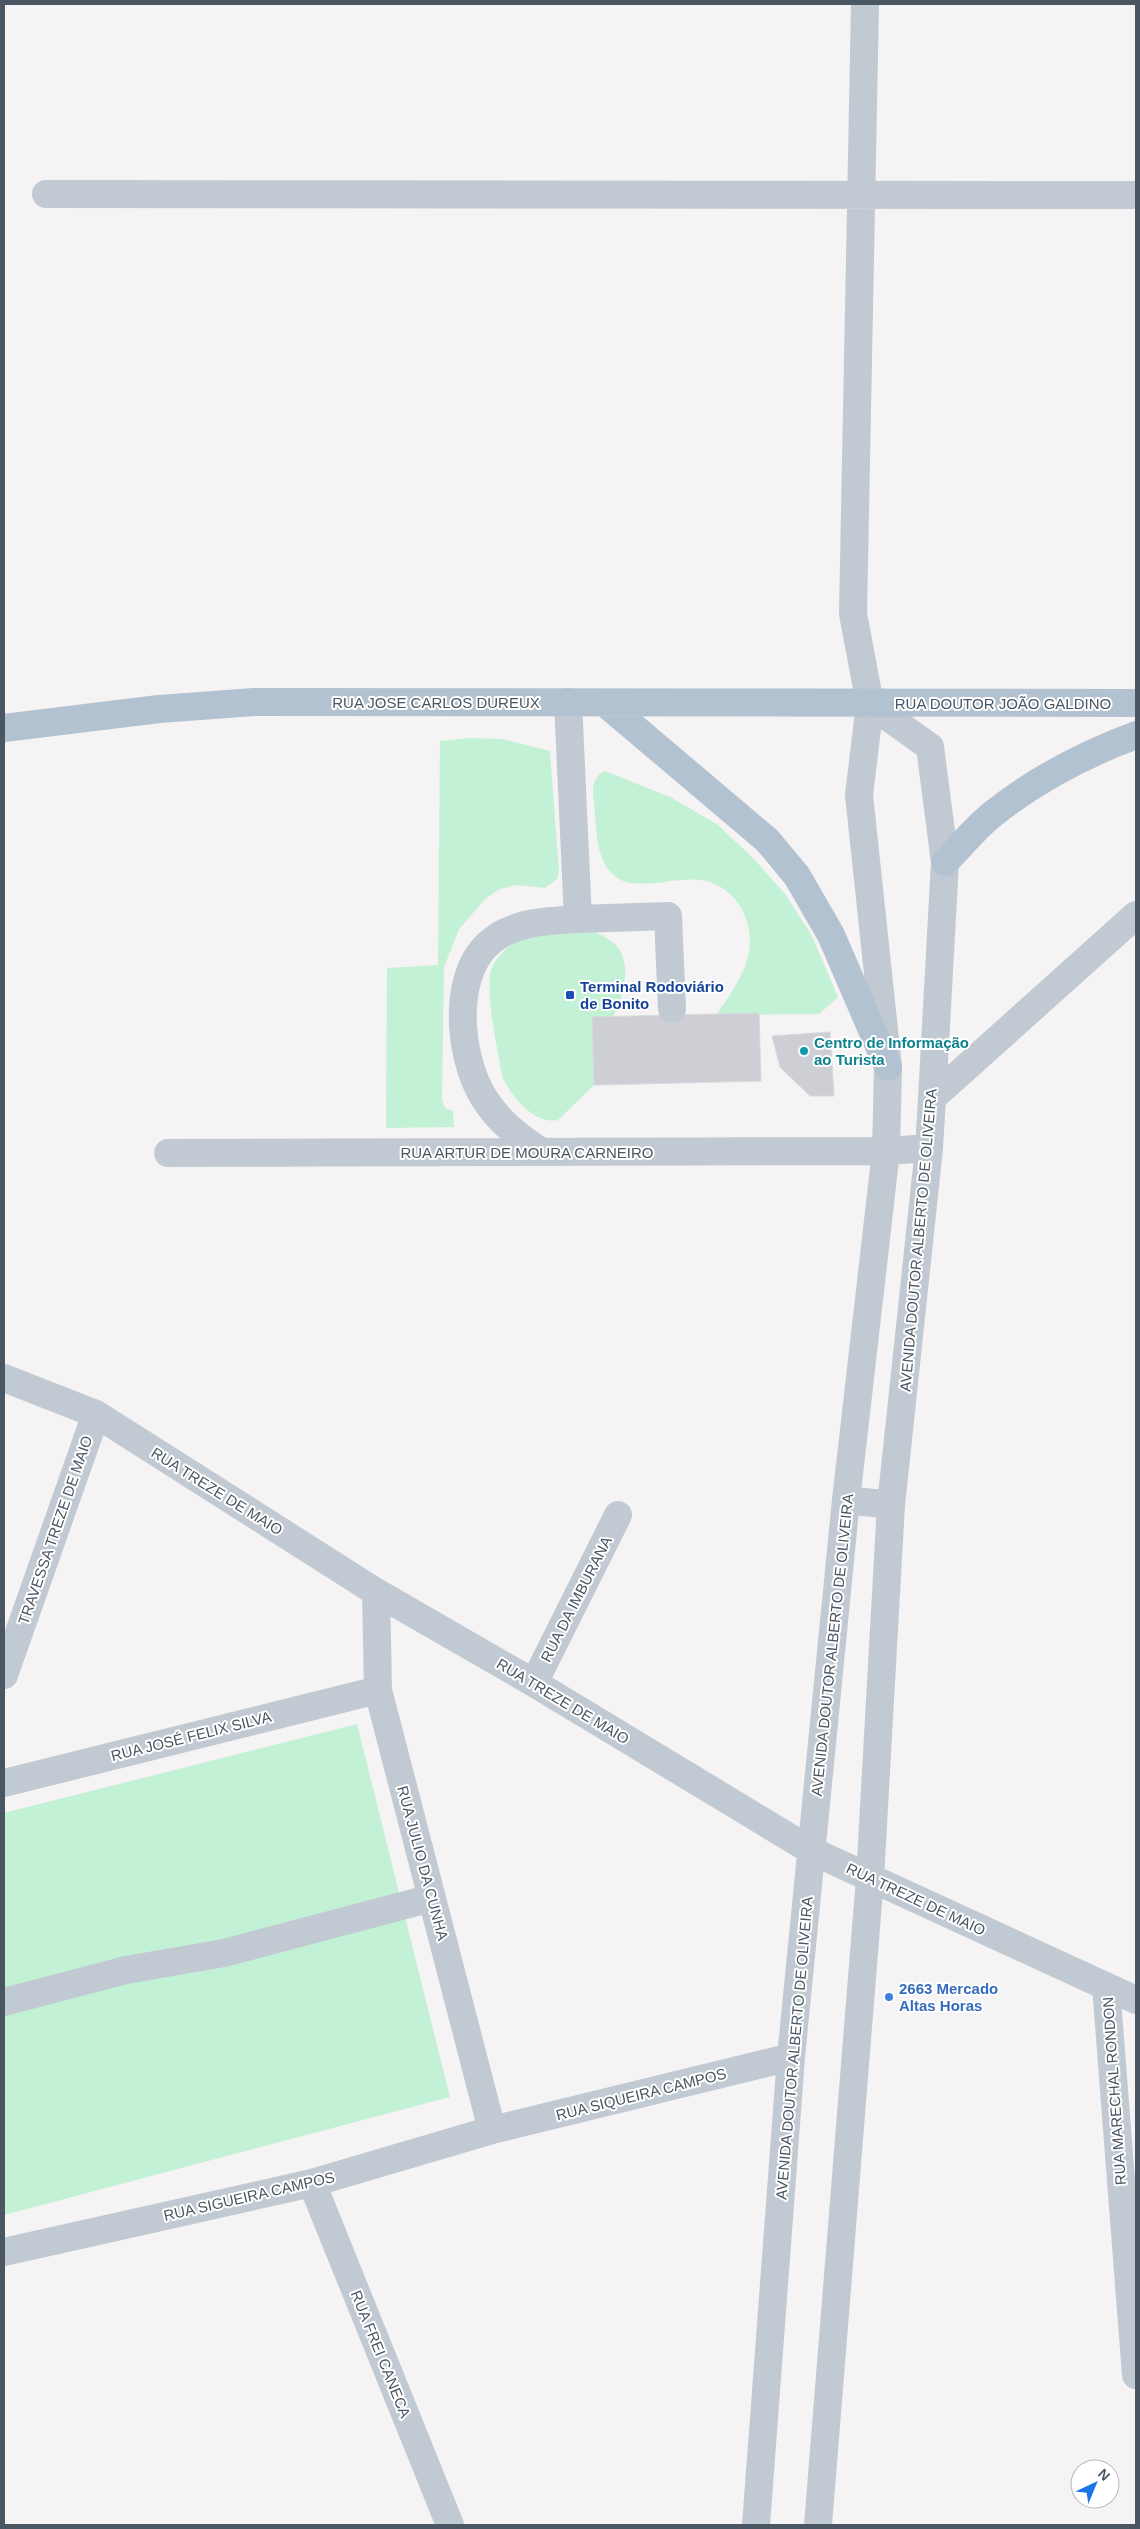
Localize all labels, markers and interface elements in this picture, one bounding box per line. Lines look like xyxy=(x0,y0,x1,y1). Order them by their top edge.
street label: RUA JOSE CARLOS DUREUX xyxy=(332,694,540,711)
street label: RUA DOUTOR JOÃO GALDINO xyxy=(895,695,1111,712)
place label: Terminal Rodoviário de Bonito xyxy=(580,978,724,1012)
marker: Terminal Rodoviário de Bonito xyxy=(564,989,576,1001)
place label: Centro de Informação ao Turista xyxy=(814,1034,969,1068)
marker: Centro de Informação ao Turista xyxy=(798,1045,810,1057)
street label: AVENIDA DOUTOR ALBERTO DE OLIVEIRA xyxy=(896,1088,940,1392)
street label: RUA ARTUR DE MOURA CARNEIRO xyxy=(400,1144,654,1161)
street label: TRAVESSA TREZE DE MAIO xyxy=(15,1433,95,1627)
street label: RUA TREZE DE MAIO xyxy=(148,1444,286,1538)
street label: AVENIDA DOUTOR ALBERTO DE OLIVEIRA xyxy=(808,1493,856,1797)
street label: RUA DA IMBURANA xyxy=(537,1533,615,1665)
street label: RUA TREZE DE MAIO xyxy=(494,1655,632,1747)
street label: RUA JOSÉ FELIX SILVA xyxy=(109,1708,273,1764)
street label: RUA JULIO DA CUNHA xyxy=(394,1784,452,1942)
street label: RUA TREZE DE MAIO xyxy=(844,1859,988,1939)
street label: AVENIDA DOUTOR ALBERTO DE OLIVEIRA xyxy=(772,1896,816,2200)
place label: 2663 Mercado Altas Horas xyxy=(899,1980,998,2014)
marker: 2663 Mercado Altas Horas xyxy=(883,1991,895,2003)
street label: RUA MARECHAL RONDON xyxy=(1099,1996,1129,2186)
street label: RUA SIQUEIRA CAMPOS xyxy=(554,2065,728,2123)
street label: RUA SIGUEIRA CAMPOS xyxy=(162,2168,336,2224)
street label: RUA FREI CANECA xyxy=(348,2288,414,2420)
north arrow xyxy=(1070,2459,1120,2509)
text: N xyxy=(1095,2465,1113,2484)

